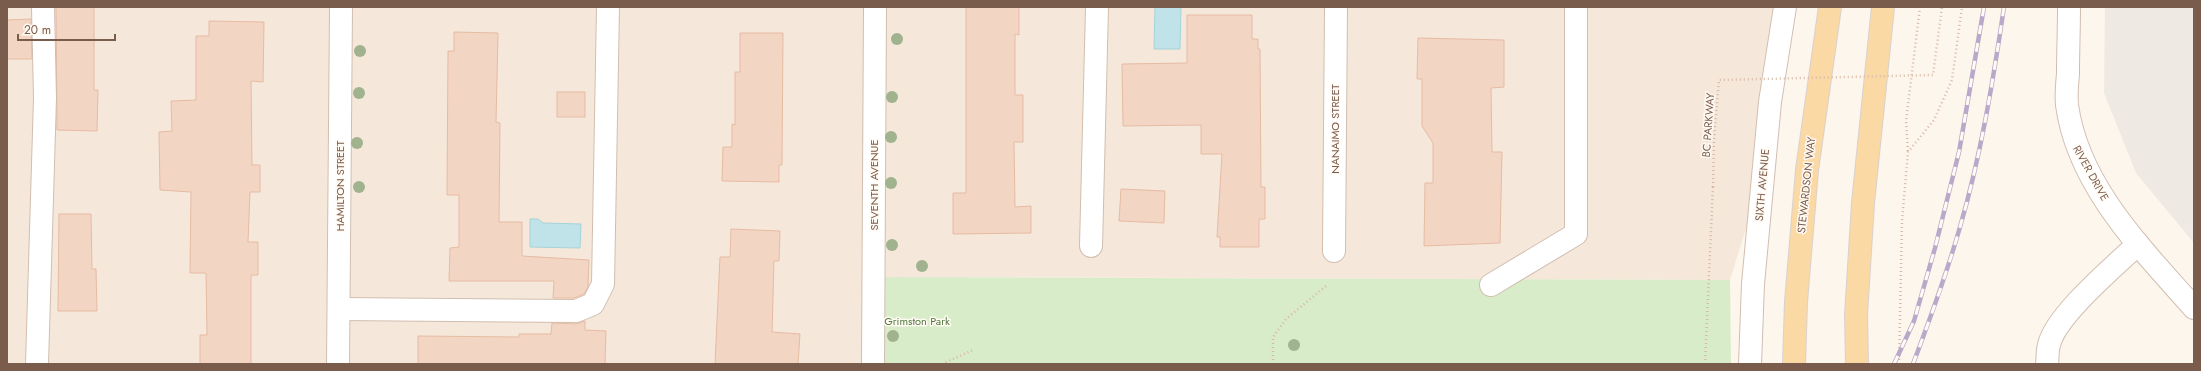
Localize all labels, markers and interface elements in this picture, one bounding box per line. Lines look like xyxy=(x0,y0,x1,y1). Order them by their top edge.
scale bar xyxy=(18,16,115,42)
text: 20 m xyxy=(24,21,51,39)
street label: NANAIMO STREET xyxy=(1327,84,1343,174)
street label: BC PARKWAY xyxy=(1698,91,1718,158)
street label: STEWARDSON WAY xyxy=(1793,135,1819,234)
street label: SEVENTH AVENUE xyxy=(866,139,882,231)
street label: HAMILTON STREET xyxy=(332,141,348,231)
street label: RIVER DRIVE xyxy=(2069,142,2113,204)
street label: SIXTH AVENUE xyxy=(1751,148,1773,222)
park label: Grimston Park xyxy=(884,313,950,329)

